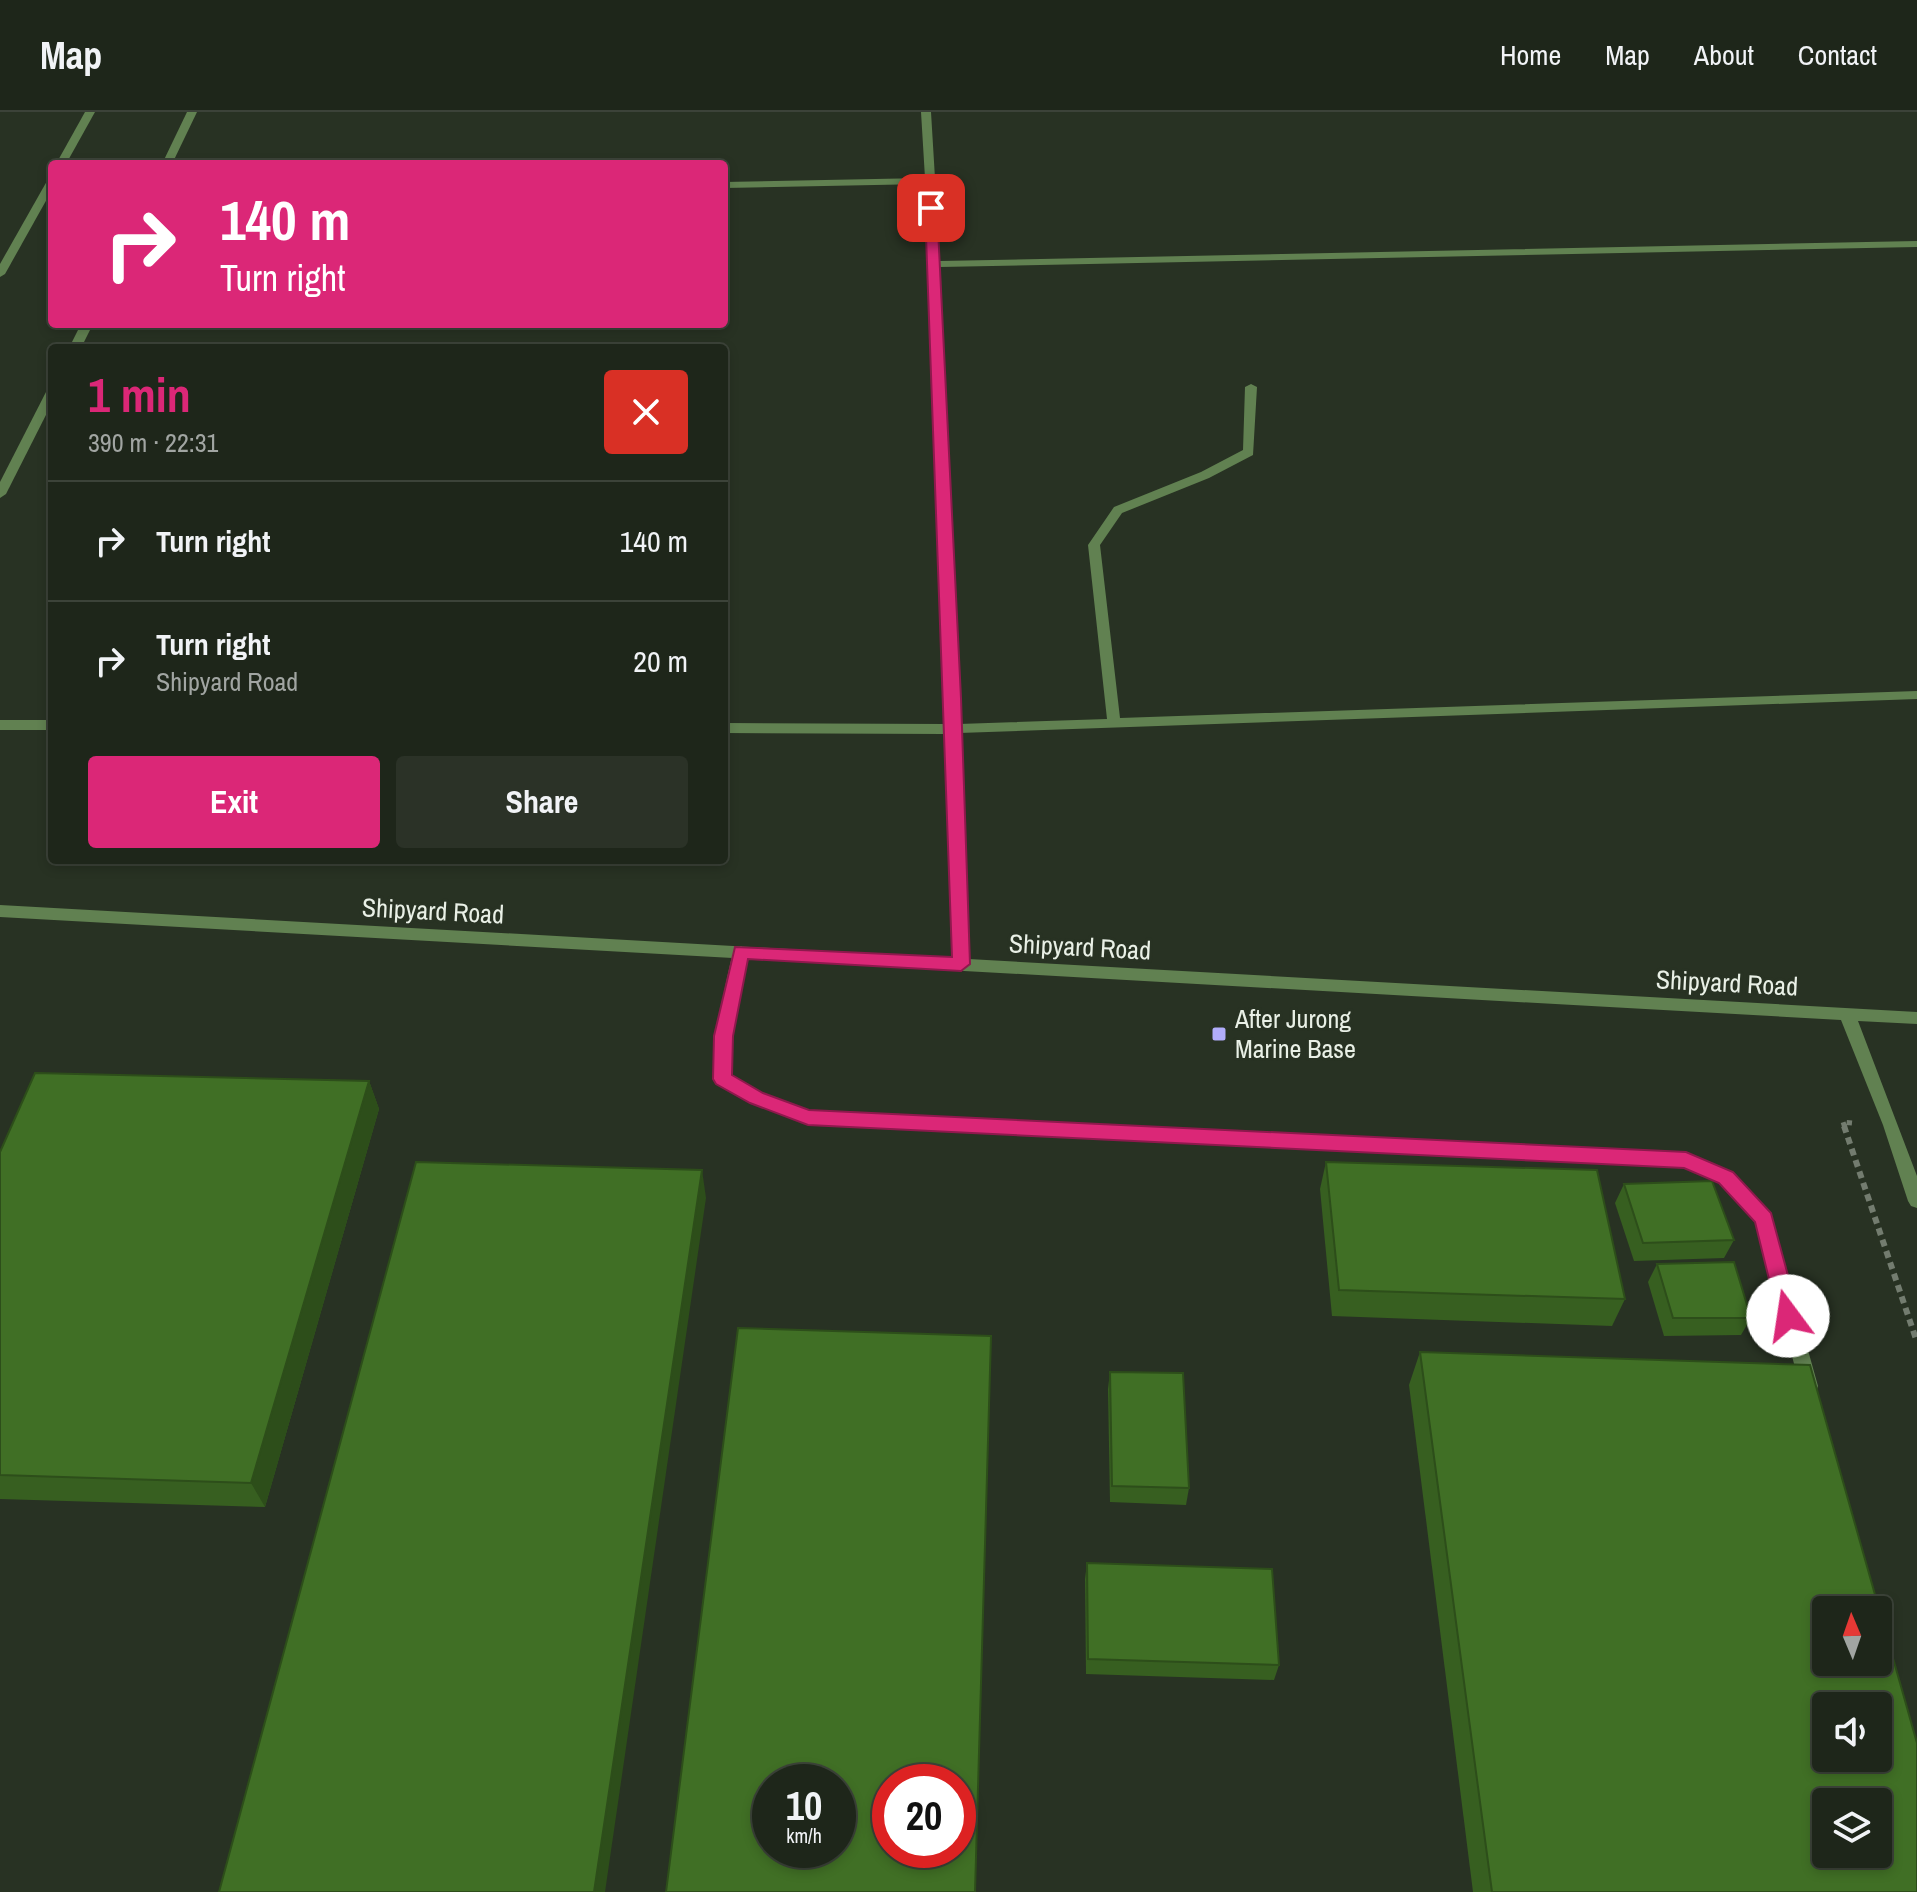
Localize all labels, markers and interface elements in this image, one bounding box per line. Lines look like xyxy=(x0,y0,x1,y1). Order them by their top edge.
text: Map xyxy=(40,30,102,81)
text: Home xyxy=(1500,36,1561,74)
text: Map xyxy=(1605,36,1650,74)
text: About xyxy=(1694,36,1754,74)
text: Contact xyxy=(1798,36,1877,74)
pin xyxy=(897,174,965,242)
text: 140 m xyxy=(220,182,350,257)
icon: arrive xyxy=(909,186,953,230)
icon: right xyxy=(88,192,192,296)
text: Turn right xyxy=(220,254,345,302)
text: 1 min xyxy=(88,362,191,427)
button: close xyxy=(604,370,688,454)
text: 390 m · 22:31 xyxy=(88,425,218,460)
icon: right xyxy=(88,519,132,563)
text: Turn right xyxy=(156,521,270,561)
text: 140 m xyxy=(620,521,688,561)
text: Turn right xyxy=(156,624,270,664)
icon: right xyxy=(88,639,132,683)
text: 20 m xyxy=(633,641,688,681)
text: Shipyard Road xyxy=(156,664,298,699)
button: Exit xyxy=(88,756,380,848)
button: Share xyxy=(396,756,688,848)
street label: Shipyard Road xyxy=(361,889,505,932)
street label: Shipyard Road xyxy=(1008,925,1152,968)
street label: Shipyard Road xyxy=(1655,961,1799,1004)
place label: After Jurong Marine Base xyxy=(1234,1001,1356,1066)
marker: After Jurong Marine Base xyxy=(1210,1025,1228,1043)
position arrow xyxy=(1746,1274,1830,1358)
north arrow xyxy=(1812,1596,1892,1676)
map controls xyxy=(1812,1596,1892,1868)
button: sound xyxy=(1812,1692,1892,1772)
speed limit sign: 20 xyxy=(872,1764,976,1868)
text: 10 xyxy=(786,1779,822,1832)
button: layers xyxy=(1812,1788,1892,1868)
text: km/h xyxy=(786,1822,822,1849)

